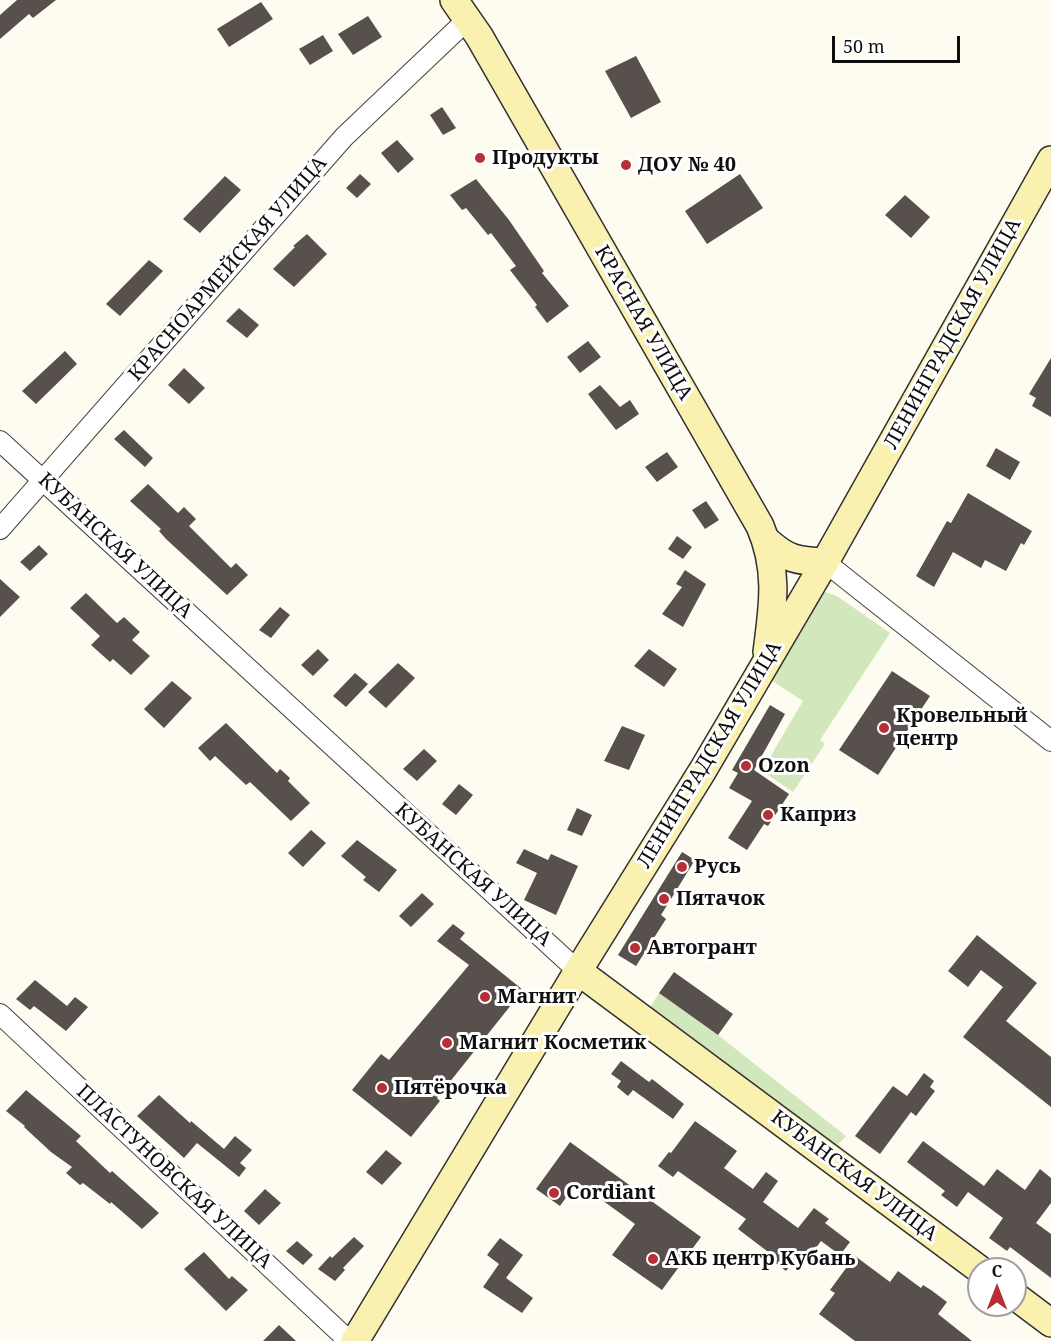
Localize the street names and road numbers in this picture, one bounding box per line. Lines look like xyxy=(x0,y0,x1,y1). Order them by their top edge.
street label: КРАСНОАРМЕЙСКАЯ УЛИЦА xyxy=(124,152,332,386)
street label: ЛЕНИНГРАДСКАЯ УЛИЦА xyxy=(879,214,1027,454)
street label: КРАСНАЯ УЛИЦА xyxy=(589,241,697,405)
street label: КУБАНСКАЯ УЛИЦА xyxy=(33,468,197,624)
street label: ЛЕНИНГРАДСКАЯ УЛИЦА xyxy=(633,637,787,873)
street label: КУБАНСКАЯ УЛИЦА xyxy=(390,798,556,952)
street label: ПЛАСТУНОВСКАЯ УЛИЦА xyxy=(71,1080,277,1274)
street label: КУБАНСКАЯ УЛИЦА xyxy=(766,1106,942,1246)

